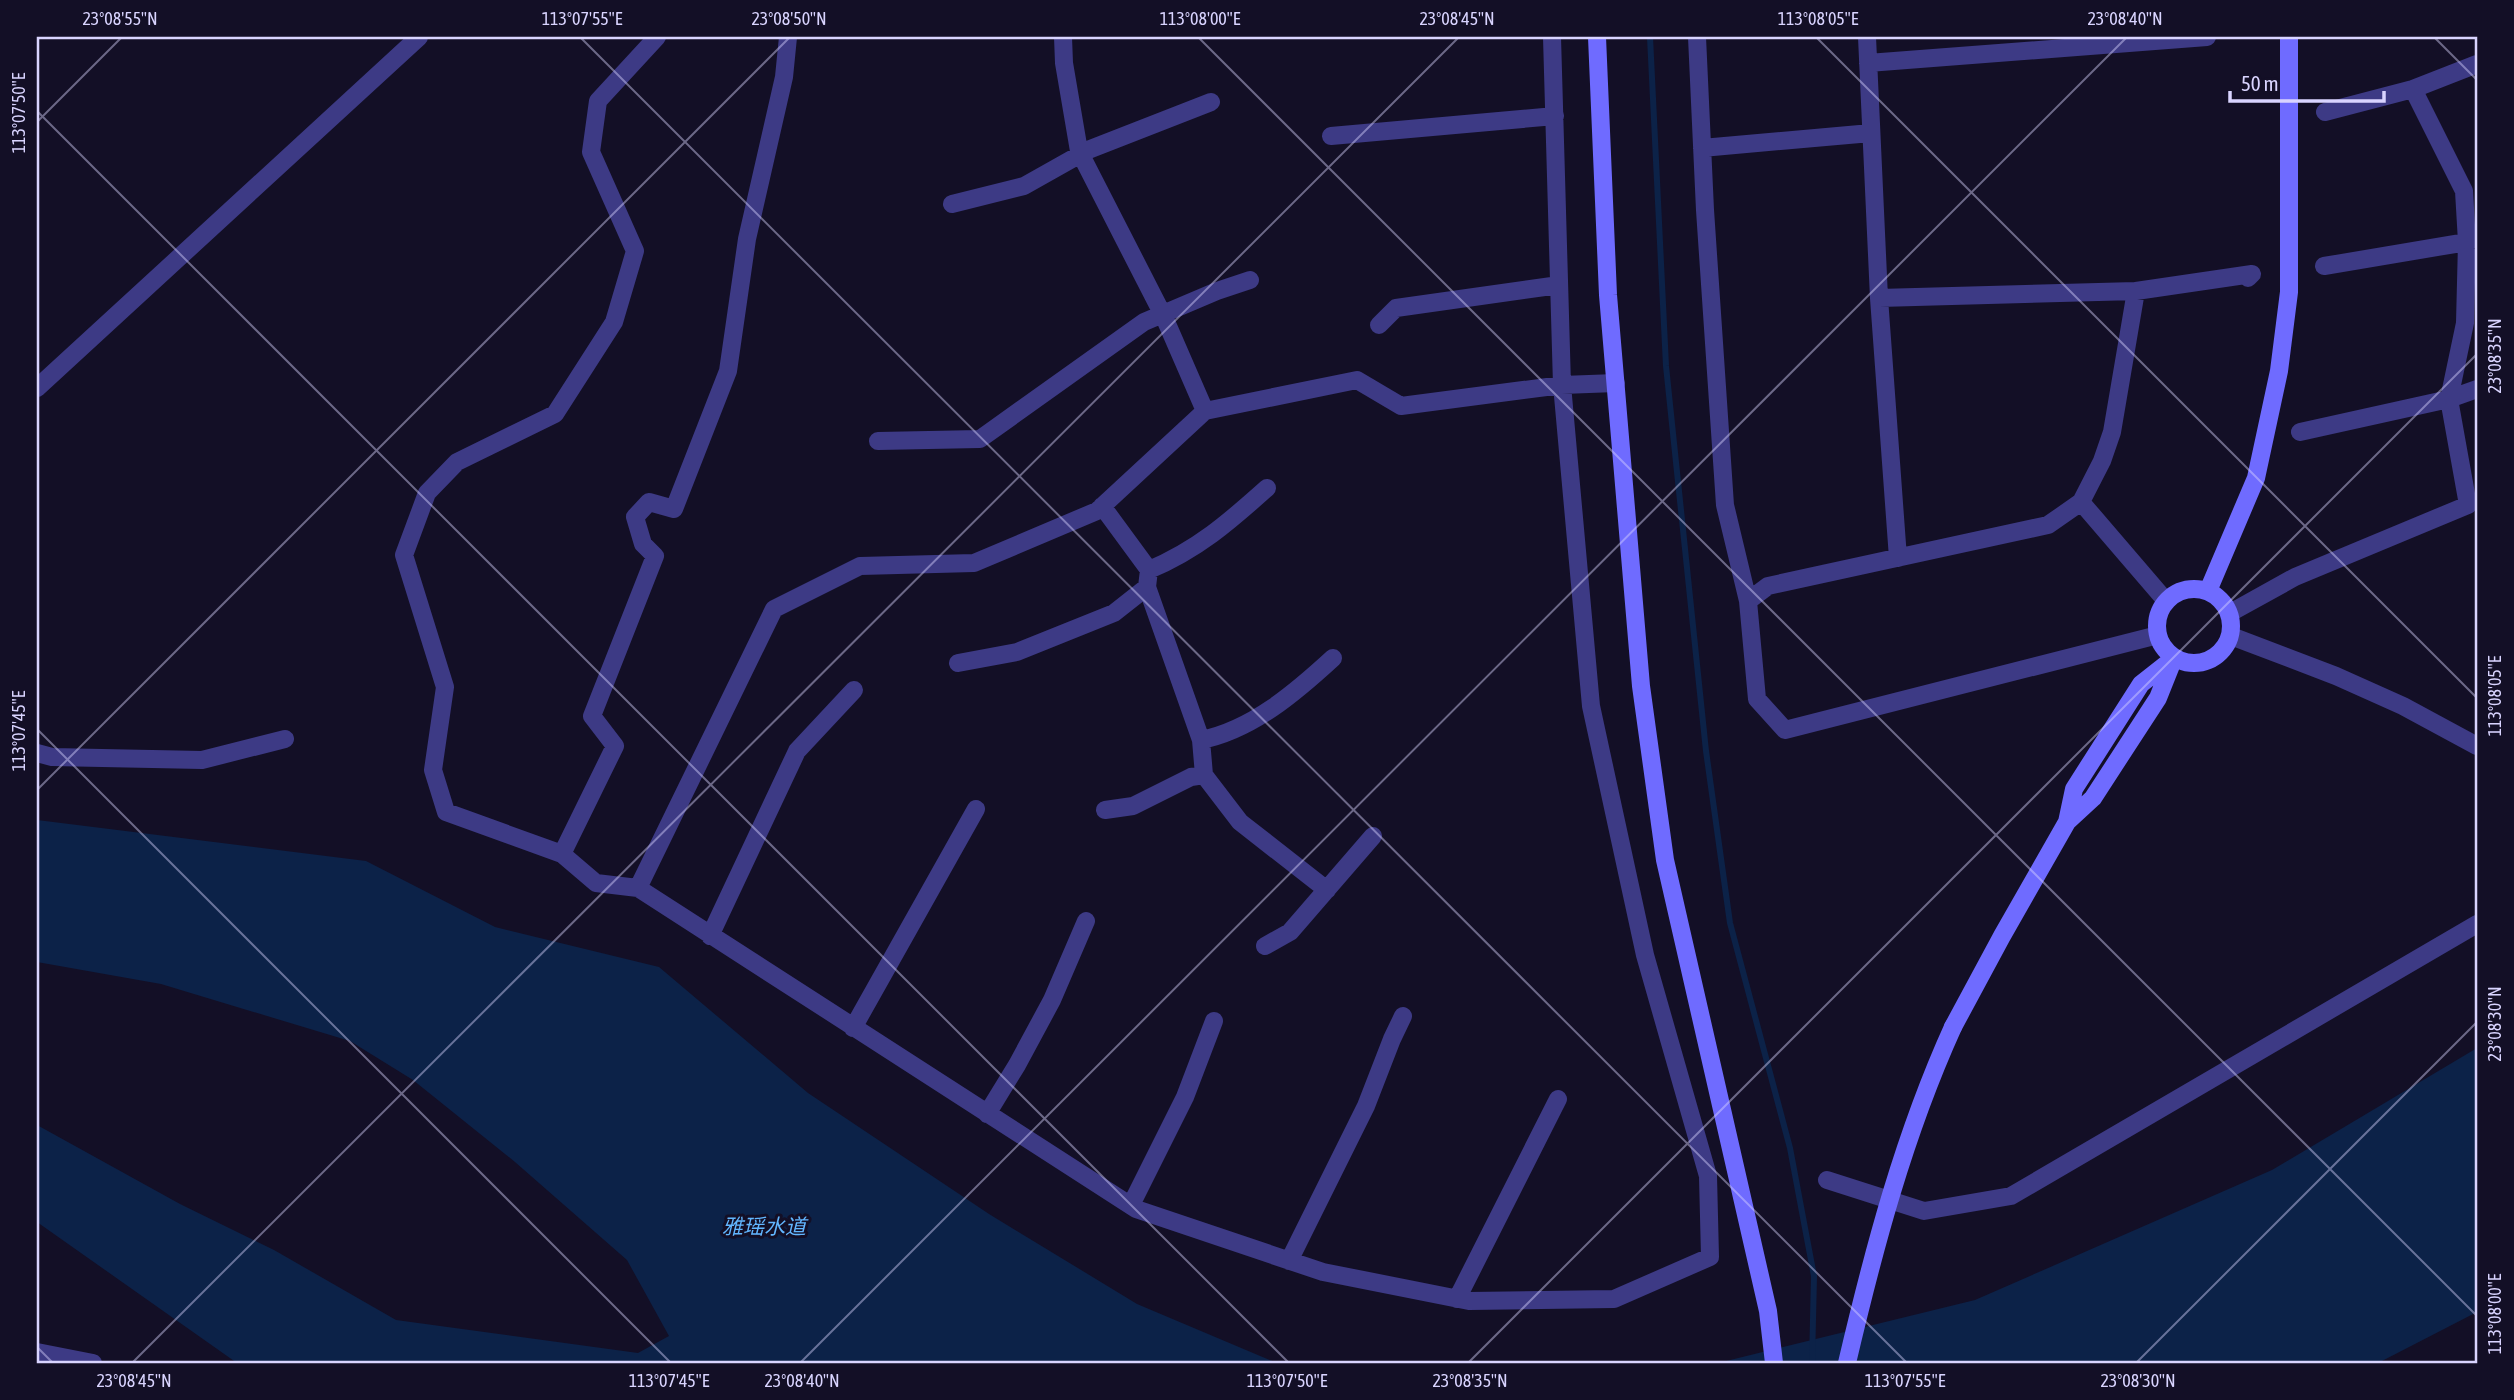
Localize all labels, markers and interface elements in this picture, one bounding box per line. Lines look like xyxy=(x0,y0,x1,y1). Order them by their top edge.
text: 23°08'55"N xyxy=(82,8,158,29)
text: 113°07'55"E xyxy=(542,8,623,29)
text: 23°08'50"N xyxy=(751,8,827,29)
text: 113°08'00"E xyxy=(1160,8,1241,29)
text: 23°08'45"N xyxy=(1419,8,1495,29)
text: 113°08'05"E xyxy=(1778,8,1859,29)
text: 23°08'40"N xyxy=(2087,8,2163,29)
scale bar xyxy=(2230,60,2384,104)
text: 50 m xyxy=(2241,71,2279,95)
text: 113°07'50"E xyxy=(8,72,29,153)
text: 23°08'35"N xyxy=(2484,318,2505,394)
text: 113°08'05"E xyxy=(2484,655,2505,736)
text: 113°07'45"E xyxy=(8,690,29,771)
text: 23°08'30"N xyxy=(2484,986,2505,1062)
water label: 雅瑶水道 xyxy=(722,1214,809,1238)
text: 113°08'00"E xyxy=(2484,1273,2505,1354)
text: 23°08'45"N xyxy=(96,1370,172,1391)
text: 113°07'45"E xyxy=(629,1370,710,1391)
text: 23°08'40"N xyxy=(764,1370,840,1391)
text: 113°07'50"E xyxy=(1247,1370,1328,1391)
text: 23°08'35"N xyxy=(1432,1370,1508,1391)
text: 113°07'55"E xyxy=(1865,1370,1946,1391)
text: 23°08'30"N xyxy=(2100,1370,2176,1391)

